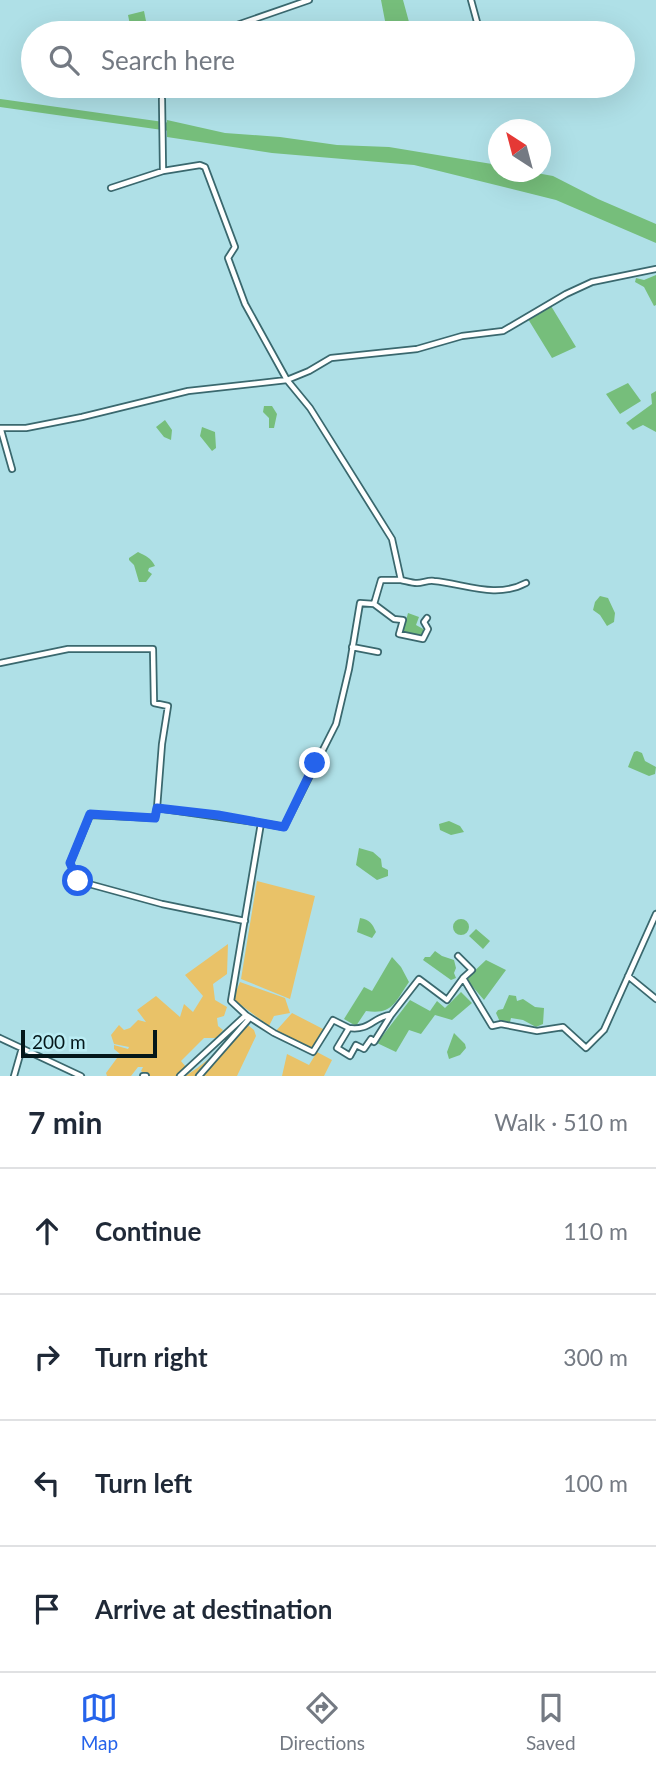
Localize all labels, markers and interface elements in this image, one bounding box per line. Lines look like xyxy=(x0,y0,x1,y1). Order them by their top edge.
search box xyxy=(21,21,635,98)
icon: search xyxy=(45,41,83,79)
text: Search here xyxy=(101,44,235,76)
north arrow xyxy=(488,119,551,182)
route end xyxy=(299,747,330,778)
route start xyxy=(62,865,93,896)
scale bar xyxy=(21,1027,158,1059)
text: 200 m xyxy=(32,1030,86,1053)
text: 7 min xyxy=(28,1104,102,1140)
text: Walk · 510 m xyxy=(494,1108,628,1136)
icon: ahead xyxy=(28,1212,66,1250)
text: Continue xyxy=(95,1215,201,1247)
text: 110 m xyxy=(563,1217,628,1245)
icon: right xyxy=(28,1338,66,1376)
text: Turn right xyxy=(95,1341,208,1373)
text: 300 m xyxy=(563,1343,628,1371)
icon: left xyxy=(28,1464,66,1502)
text: Turn left xyxy=(95,1467,192,1499)
text: 100 m xyxy=(563,1469,628,1497)
icon: arrive xyxy=(28,1590,66,1628)
text: Arrive at destination xyxy=(95,1593,332,1625)
tab: Map xyxy=(80,1689,118,1754)
tab: Directions xyxy=(279,1689,365,1754)
tab: Saved xyxy=(526,1689,576,1754)

